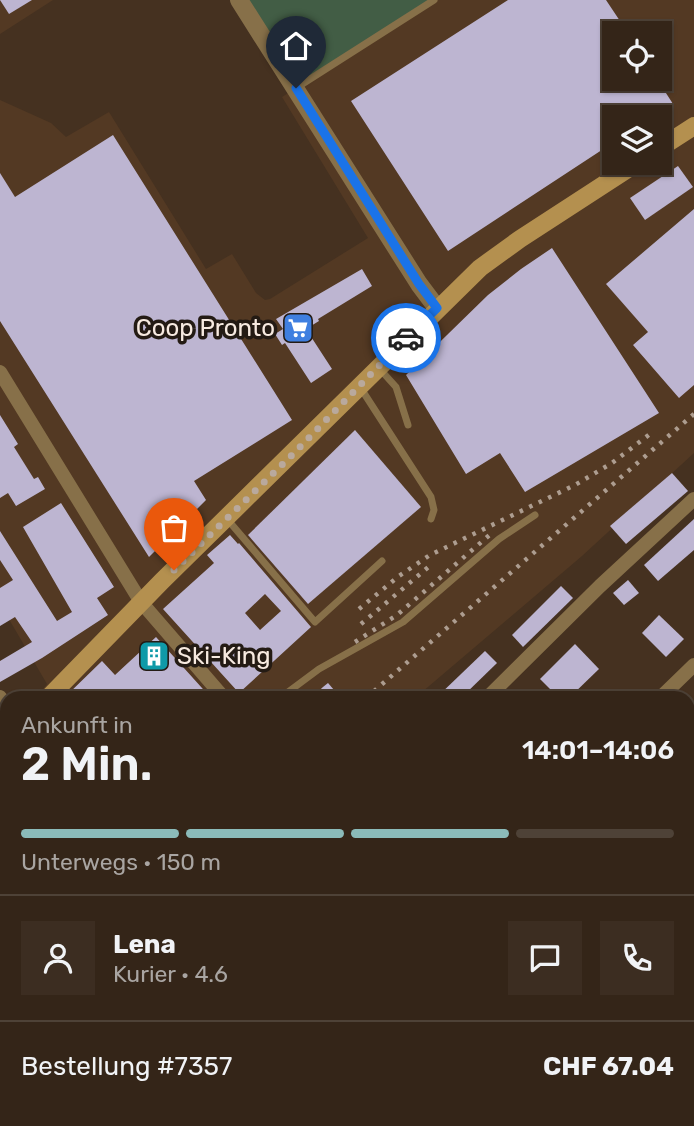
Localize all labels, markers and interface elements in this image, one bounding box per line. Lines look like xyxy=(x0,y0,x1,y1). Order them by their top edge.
pin xyxy=(266,16,326,88)
map controls xyxy=(602,21,672,175)
button: locate xyxy=(602,21,672,91)
icon: home xyxy=(277,27,315,65)
button: layers xyxy=(602,105,672,175)
courier xyxy=(371,303,441,373)
supermarket icon: Coop Pronto xyxy=(281,311,315,345)
place label: Coop Pronto xyxy=(136,314,275,342)
icon: car xyxy=(387,319,425,357)
pin xyxy=(144,498,204,570)
icon: bag xyxy=(155,509,193,547)
building icon: Ski-King xyxy=(137,639,171,673)
place label: Ski-King xyxy=(177,642,271,670)
text: Ankunft in xyxy=(21,711,133,739)
text: 14:01–14:06 xyxy=(522,735,674,766)
text: 2 Min. xyxy=(21,737,152,792)
text: Unterwegs · 150 m xyxy=(21,848,221,876)
button: person xyxy=(21,921,95,995)
button: chat xyxy=(508,921,582,995)
button: phone xyxy=(600,921,674,995)
text: Lena xyxy=(113,929,176,960)
text: Kurier · 4.6 xyxy=(113,960,228,988)
text: Bestellung #7357 xyxy=(21,1051,232,1082)
text: CHF 67.04 xyxy=(543,1051,674,1082)

